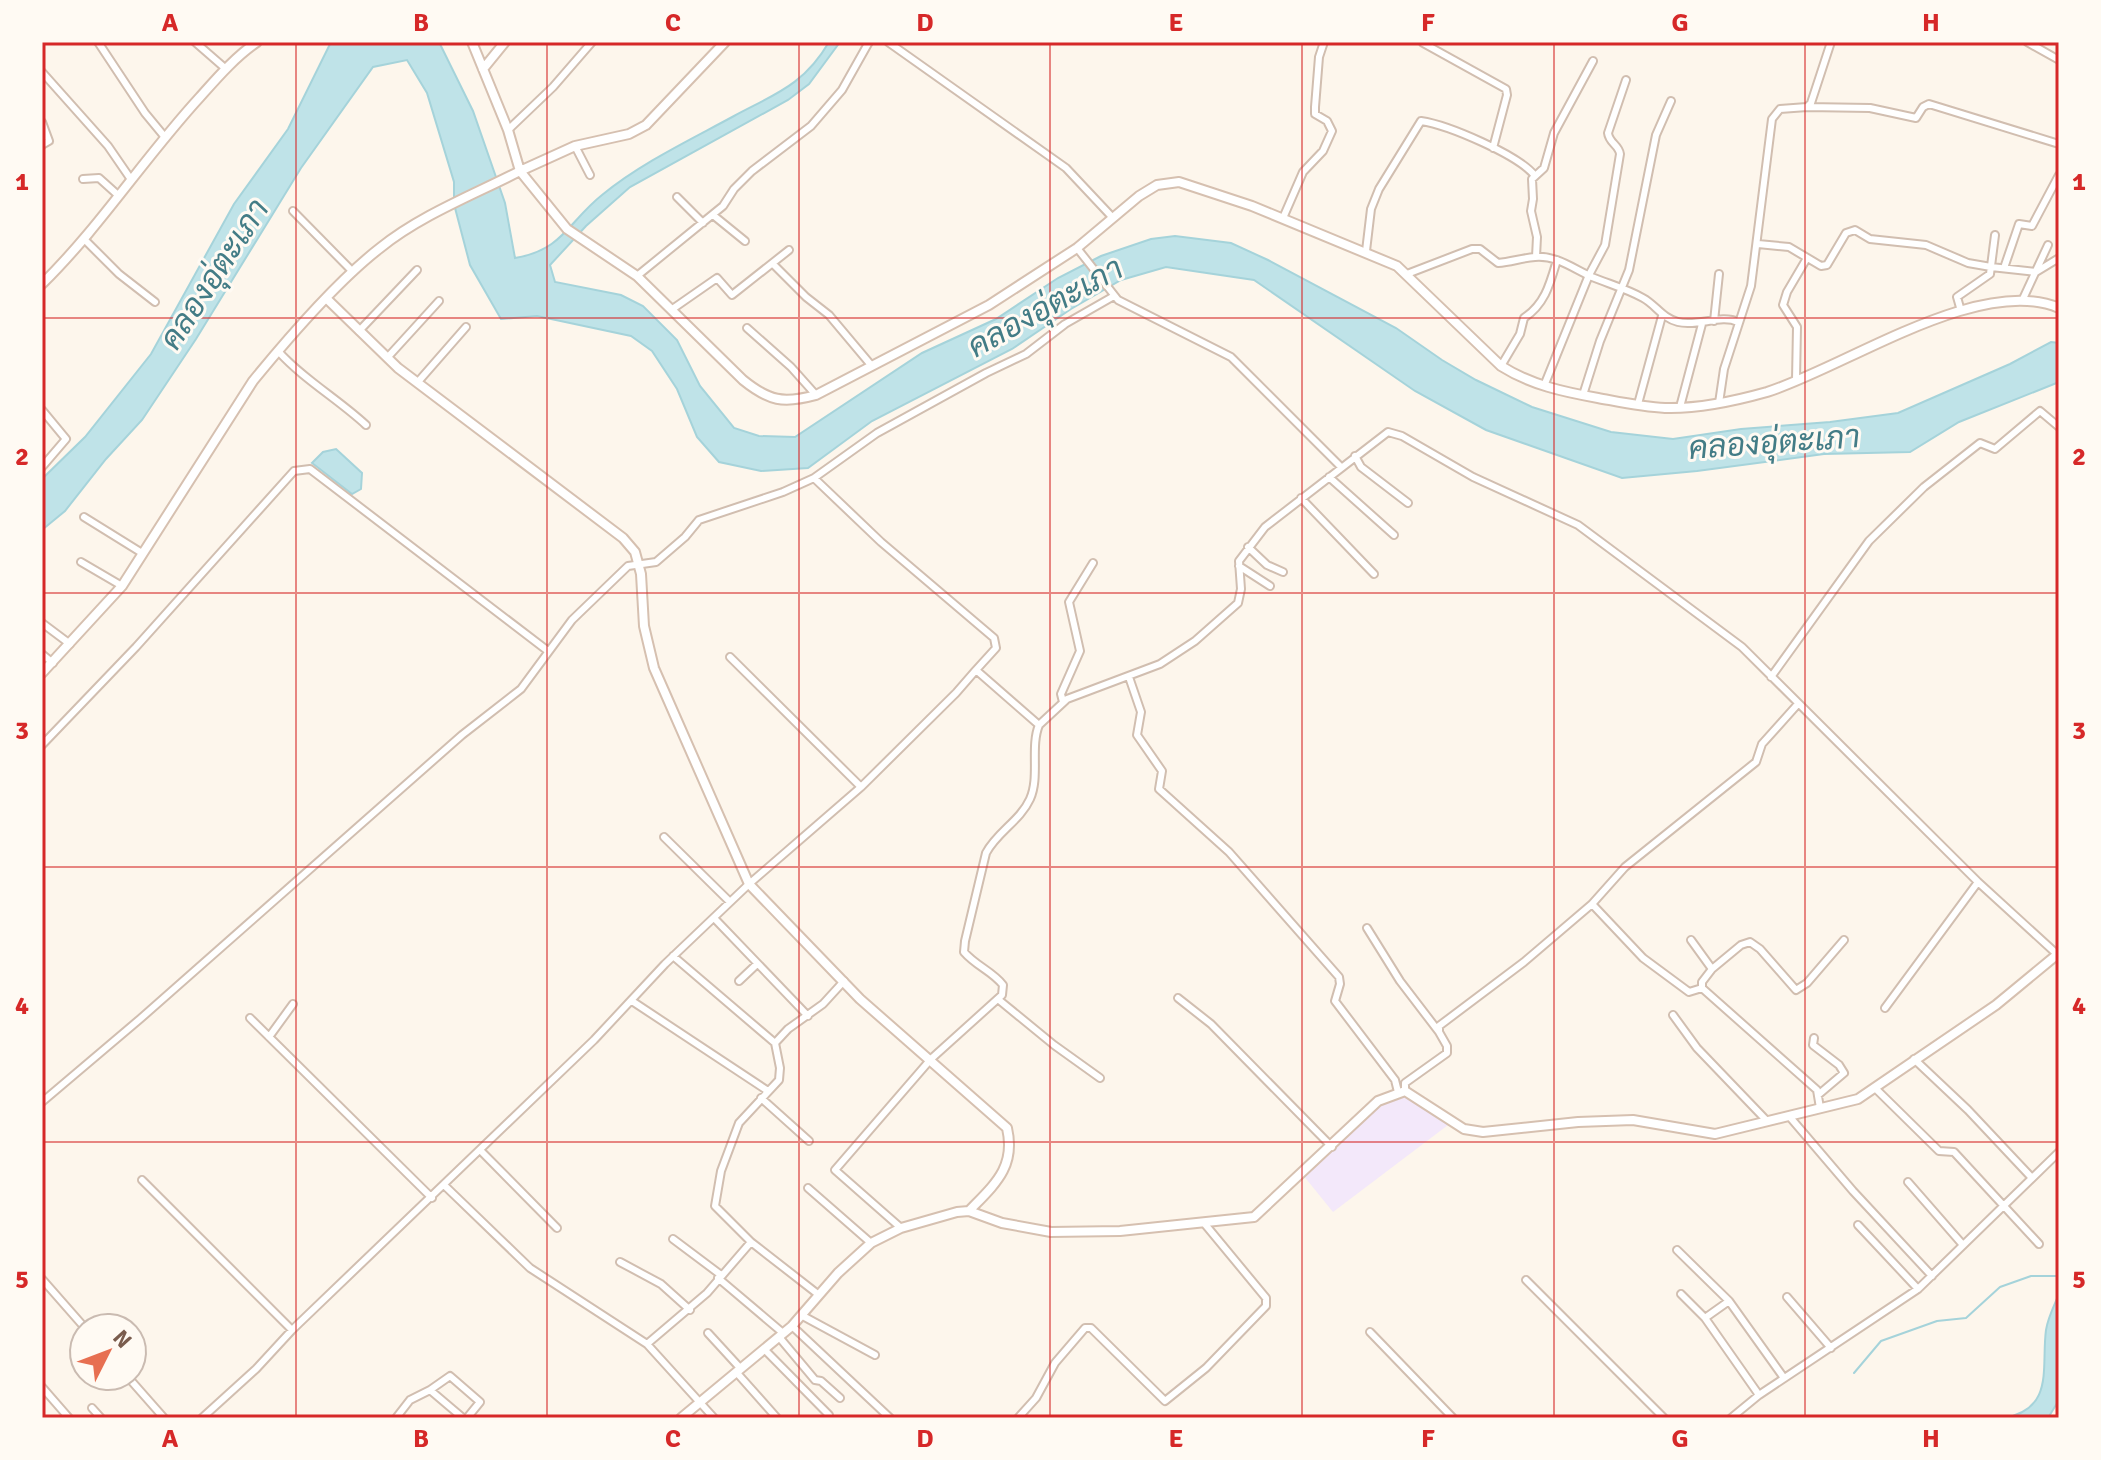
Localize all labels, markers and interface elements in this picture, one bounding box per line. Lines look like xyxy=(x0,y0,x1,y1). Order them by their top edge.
text: A xyxy=(162,7,179,39)
text: B xyxy=(413,7,429,39)
text: C xyxy=(665,7,681,39)
text: D xyxy=(916,7,934,39)
text: E xyxy=(1169,7,1183,39)
text: F xyxy=(1421,7,1435,39)
text: G xyxy=(1671,7,1689,39)
text: H xyxy=(1922,7,1940,39)
text: 1 xyxy=(15,166,29,198)
text: 1 xyxy=(2072,166,2086,198)
water label: คลองอุ่ตะเภา xyxy=(151,192,279,358)
water label: คลองอุ่ตะเภา xyxy=(961,249,1131,368)
water label: คลองอุ่ตะเภา xyxy=(1687,417,1861,470)
text: 2 xyxy=(15,441,29,473)
text: 2 xyxy=(2072,441,2086,473)
text: 3 xyxy=(15,715,29,747)
text: 3 xyxy=(2072,715,2086,747)
text: 4 xyxy=(15,990,29,1022)
text: 4 xyxy=(2072,990,2086,1022)
text: 5 xyxy=(15,1264,29,1296)
text: 5 xyxy=(2072,1264,2086,1296)
north arrow xyxy=(68,1312,148,1392)
text: N xyxy=(107,1324,138,1354)
text: A xyxy=(162,1423,179,1455)
text: B xyxy=(413,1423,429,1455)
text: C xyxy=(665,1423,681,1455)
text: D xyxy=(916,1423,934,1455)
text: E xyxy=(1169,1423,1183,1455)
text: F xyxy=(1421,1423,1435,1455)
text: G xyxy=(1671,1423,1689,1455)
text: H xyxy=(1922,1423,1940,1455)

